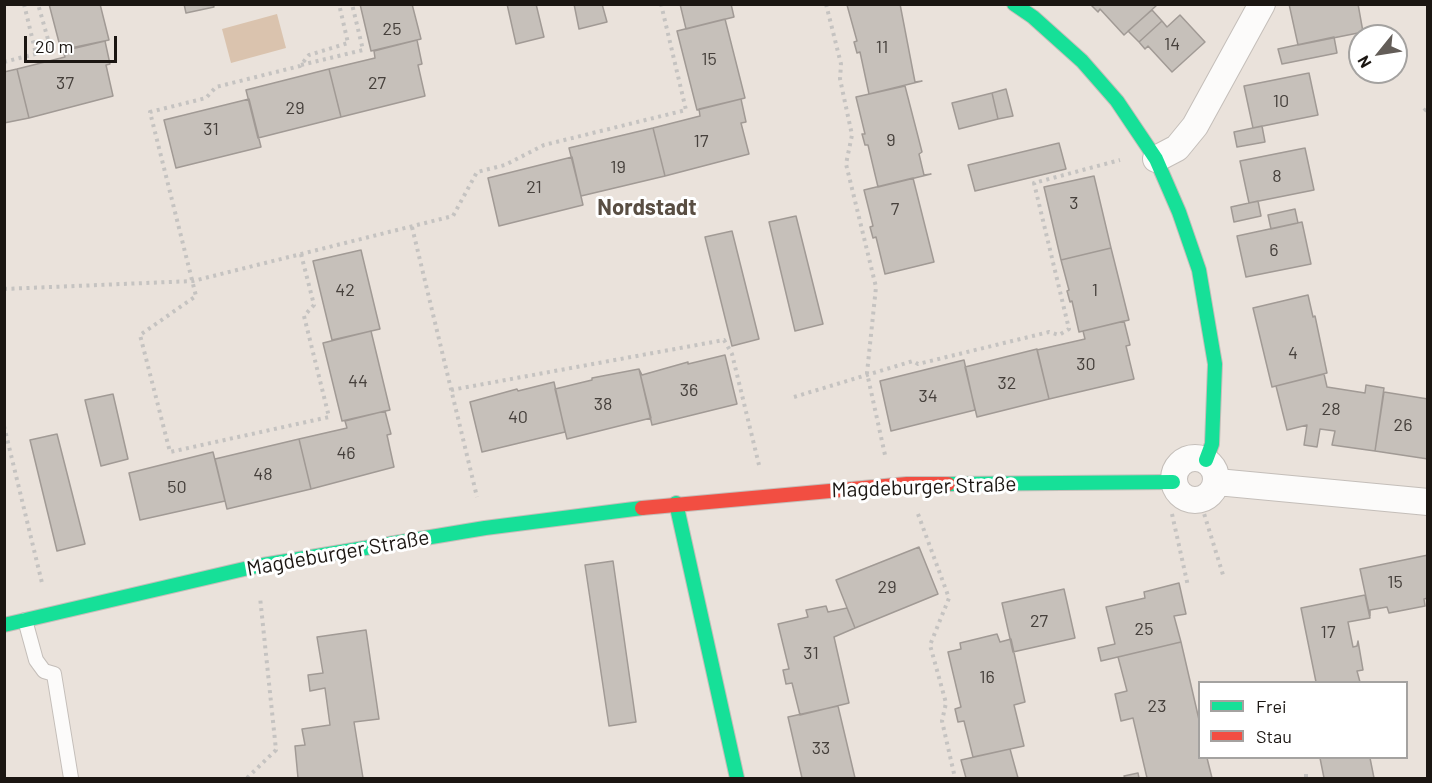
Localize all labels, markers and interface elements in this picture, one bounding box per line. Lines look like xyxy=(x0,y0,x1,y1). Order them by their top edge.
house number: 25 xyxy=(383,18,401,40)
scale bar xyxy=(27,24,120,62)
north arrow xyxy=(1348,24,1408,84)
house number: 14 xyxy=(1164,33,1180,55)
text: 20 m xyxy=(35,35,73,57)
house number: 11 xyxy=(876,36,888,58)
house number: 15 xyxy=(701,48,717,70)
text: N xyxy=(1353,53,1375,72)
house number: 37 xyxy=(56,72,74,94)
house number: 27 xyxy=(368,72,386,94)
house number: 10 xyxy=(1273,90,1289,112)
house number: 29 xyxy=(285,97,305,119)
house number: 31 xyxy=(203,118,219,140)
house number: 9 xyxy=(886,129,896,151)
house number: 17 xyxy=(694,130,708,152)
house number: 19 xyxy=(610,156,626,178)
house number: 8 xyxy=(1272,165,1282,187)
house number: 21 xyxy=(526,176,542,198)
house number: 3 xyxy=(1069,192,1079,214)
district label: Nordstadt xyxy=(597,195,697,221)
house number: 7 xyxy=(891,198,899,220)
house number: 6 xyxy=(1269,239,1279,261)
house number: 42 xyxy=(335,279,355,301)
house number: 1 xyxy=(1092,279,1098,301)
house number: 4 xyxy=(1288,342,1298,364)
house number: 30 xyxy=(1076,353,1096,375)
house number: 44 xyxy=(348,370,368,392)
house number: 32 xyxy=(998,372,1016,394)
house number: 36 xyxy=(680,379,698,401)
house number: 34 xyxy=(918,385,938,407)
house number: 38 xyxy=(594,393,612,415)
house number: 28 xyxy=(1321,398,1341,420)
house number: 40 xyxy=(508,406,528,428)
house number: 26 xyxy=(1394,414,1412,436)
house number: 46 xyxy=(336,442,356,464)
house number: 48 xyxy=(253,463,273,485)
street label: Magdeburger Straße xyxy=(831,471,1017,503)
house number: 50 xyxy=(167,476,187,498)
street label: Magdeburger Straße xyxy=(245,525,431,581)
house number: 15 xyxy=(1387,571,1403,593)
house number: 29 xyxy=(877,576,897,598)
house number: 27 xyxy=(1030,610,1048,632)
house number: 25 xyxy=(1135,618,1153,640)
house number: 17 xyxy=(1321,621,1335,643)
house number: 31 xyxy=(803,642,819,664)
house number: 16 xyxy=(979,666,995,688)
legend xyxy=(1198,681,1408,759)
house number: 23 xyxy=(1148,695,1166,717)
text: Frei xyxy=(1256,695,1287,717)
text: Stau xyxy=(1256,725,1292,747)
house number: 33 xyxy=(812,737,830,759)

